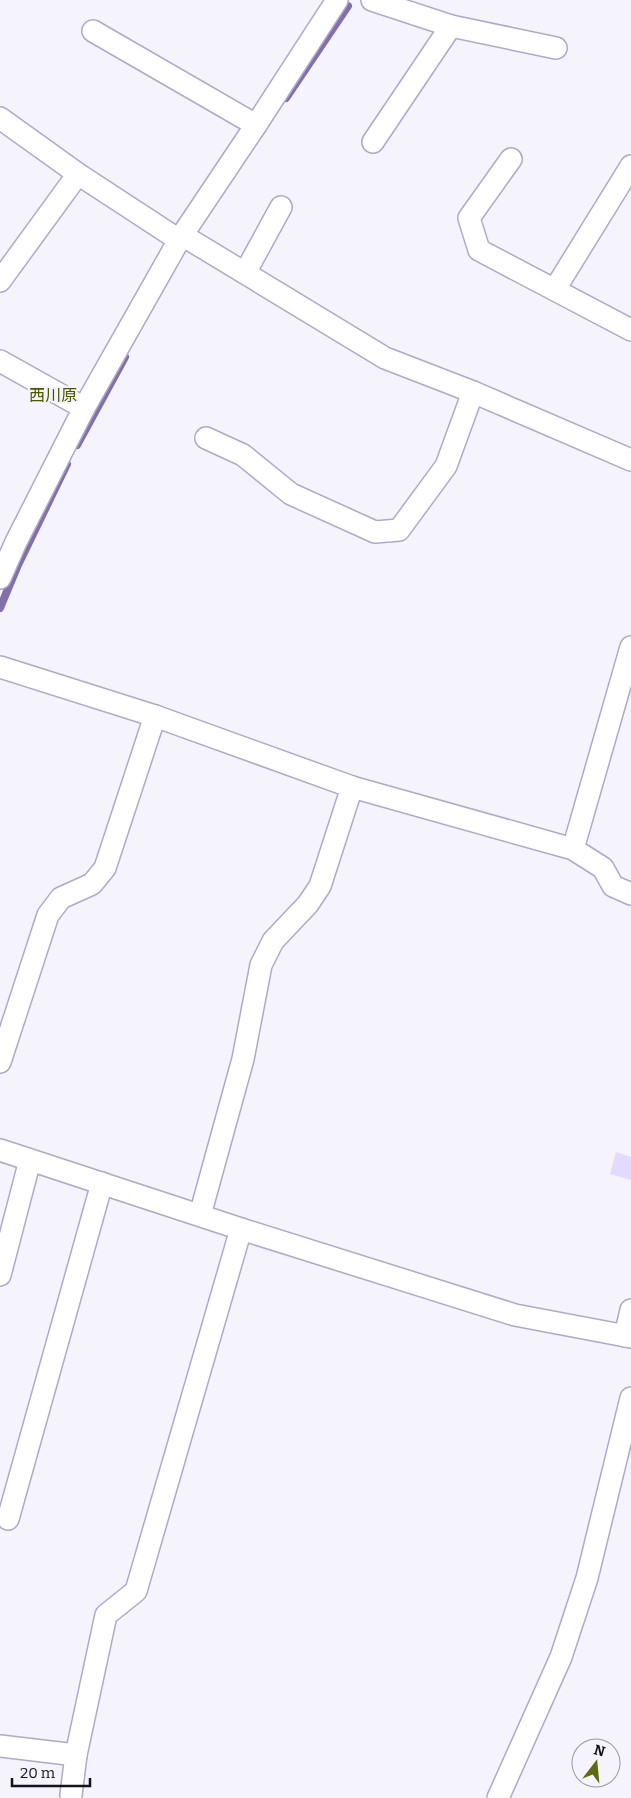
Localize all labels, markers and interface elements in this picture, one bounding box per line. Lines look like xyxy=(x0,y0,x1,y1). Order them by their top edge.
district label: 西川原 xyxy=(29,386,77,405)
north arrow xyxy=(571,1738,621,1788)
text: N xyxy=(592,1741,607,1761)
scale bar xyxy=(12,1756,90,1788)
text: 20 m xyxy=(20,1764,56,1782)

